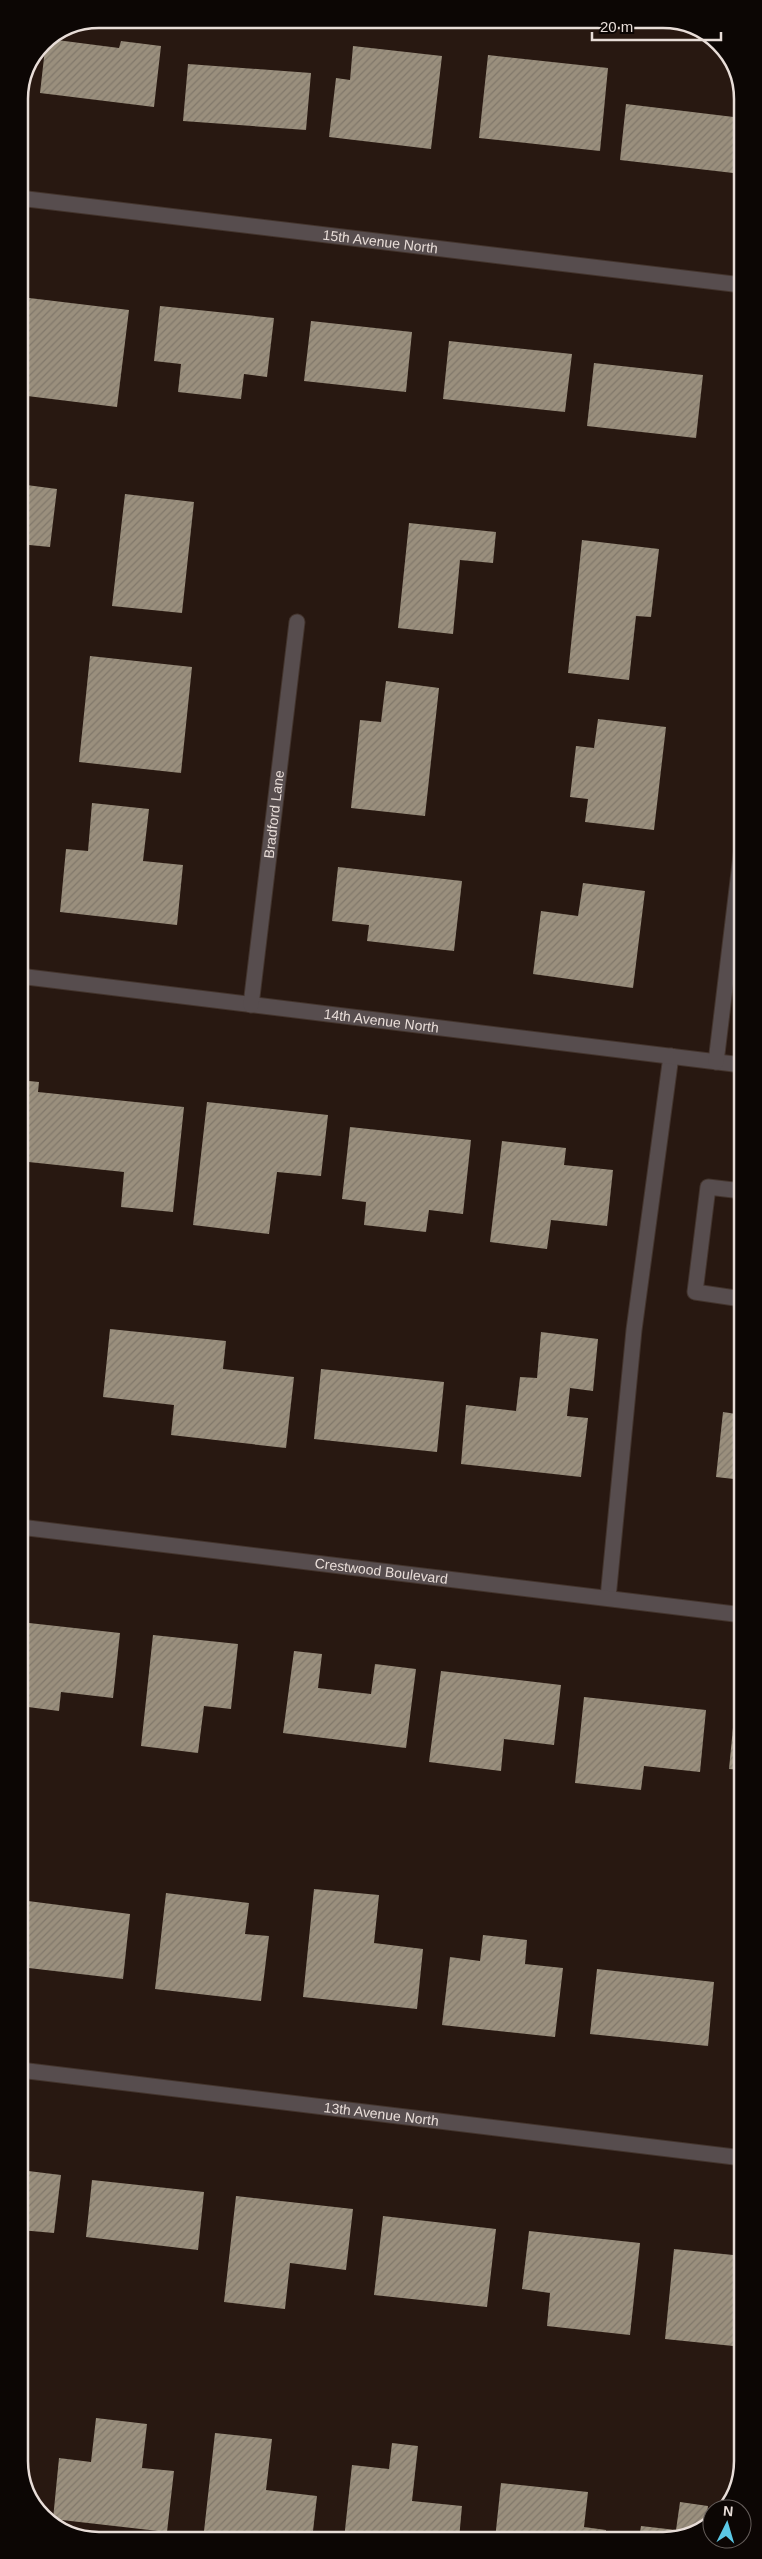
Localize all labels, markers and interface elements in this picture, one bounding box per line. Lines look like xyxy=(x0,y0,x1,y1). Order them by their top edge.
scale bar xyxy=(592,10,721,42)
text: 20 m xyxy=(600,18,633,35)
street label: 15th Avenue North xyxy=(322,227,439,256)
street label: Bradford Lane xyxy=(261,769,287,859)
street label: 14th Avenue North xyxy=(323,1006,440,1036)
street label: Crestwood Boulevard xyxy=(314,1555,449,1587)
street label: 13th Avenue North xyxy=(323,2099,440,2129)
north arrow xyxy=(702,2499,752,2549)
text: N xyxy=(722,2503,734,2519)

